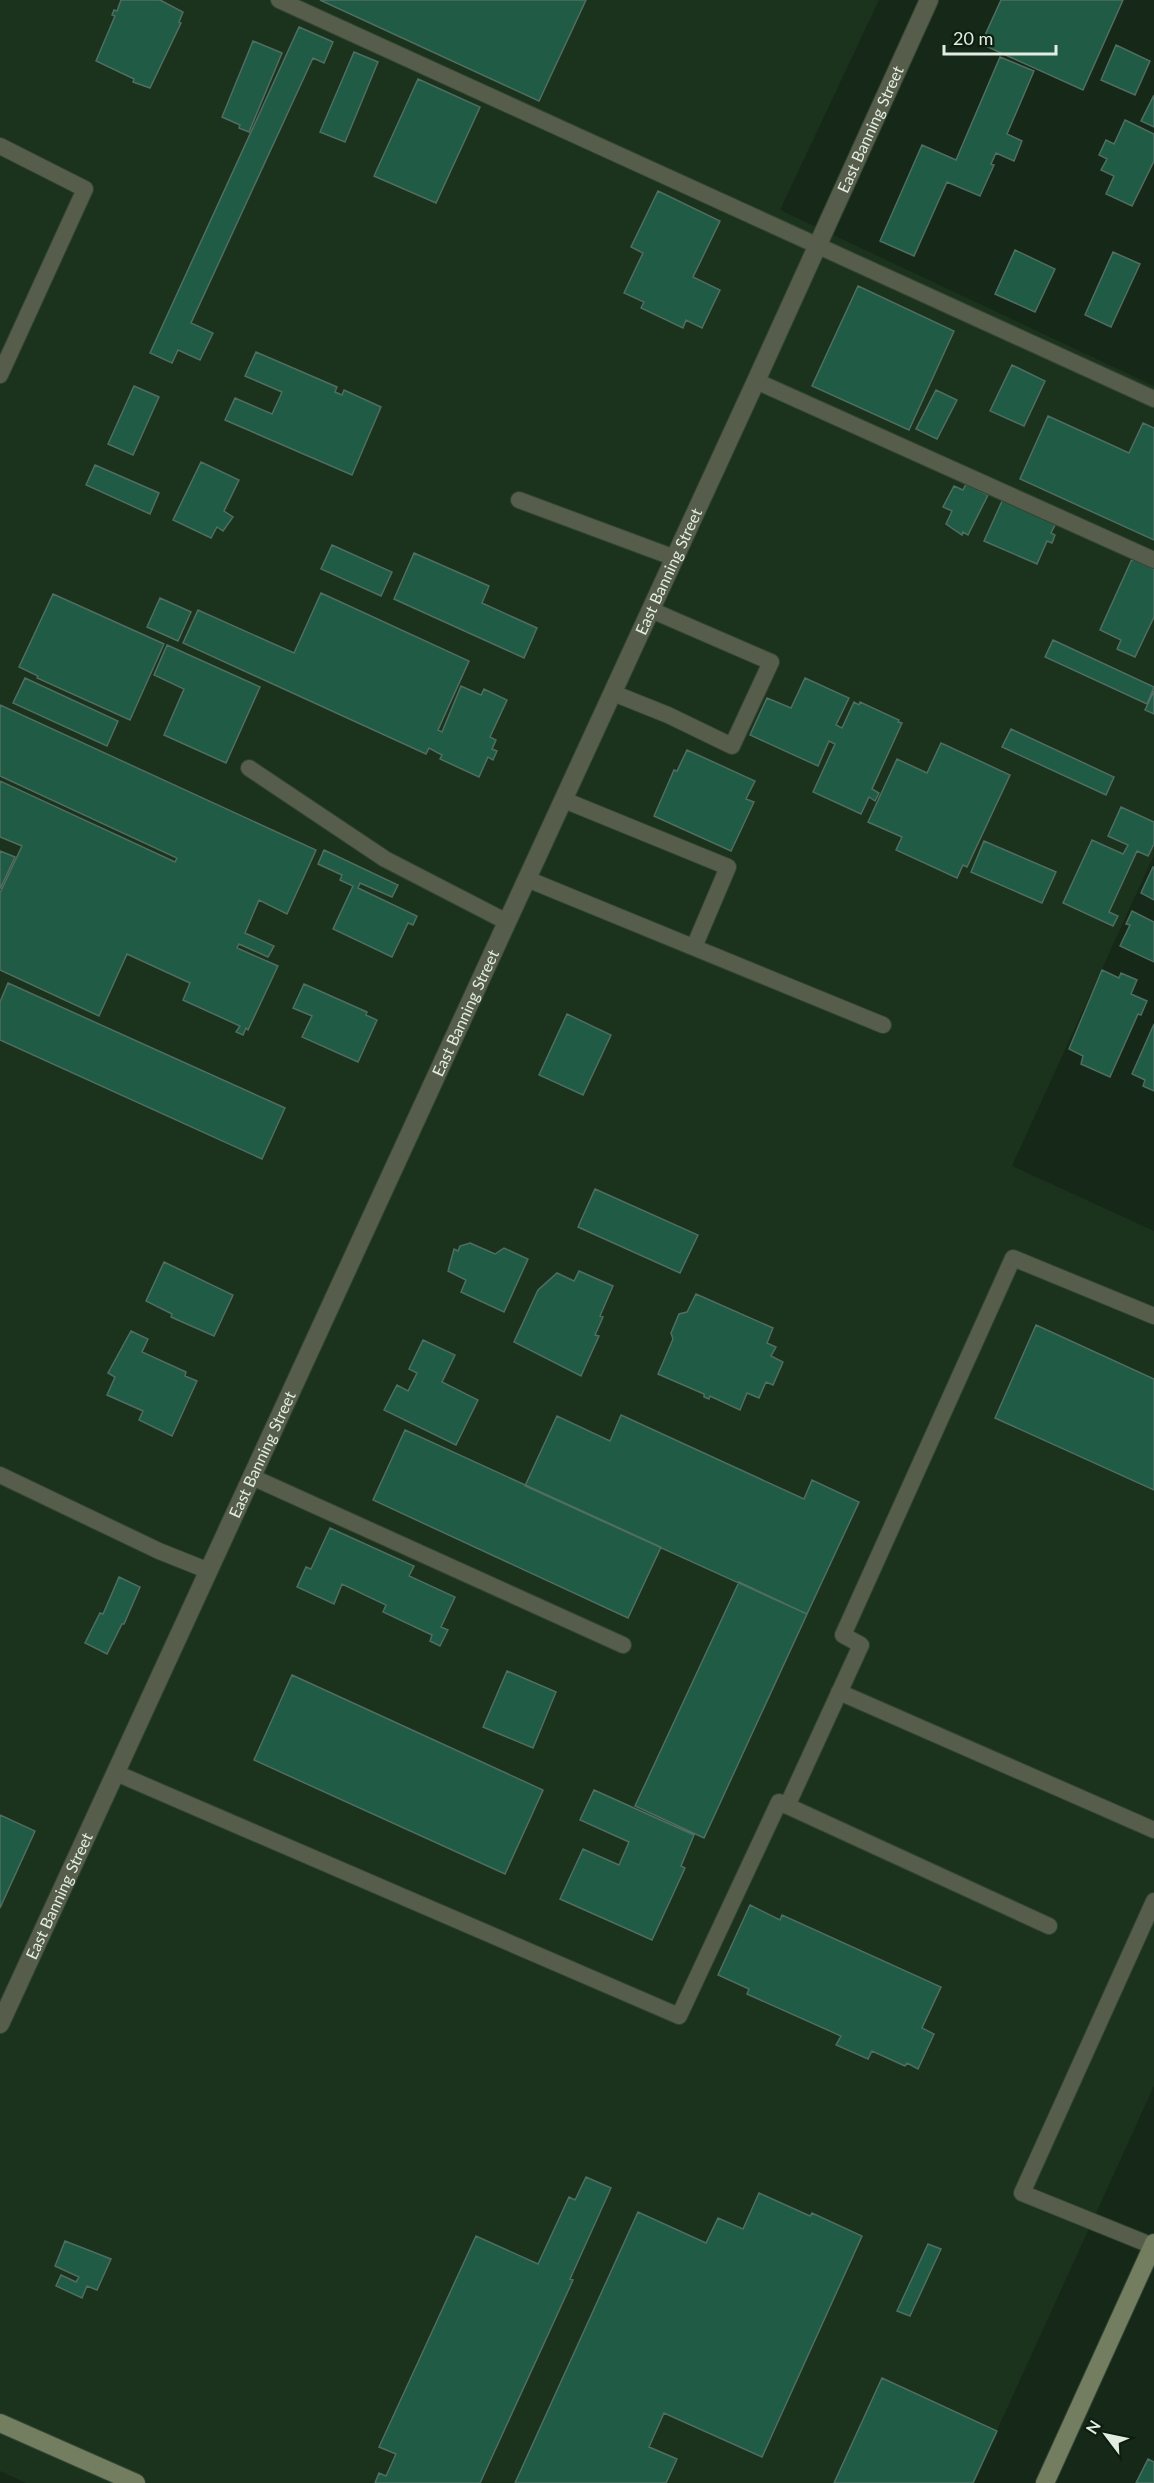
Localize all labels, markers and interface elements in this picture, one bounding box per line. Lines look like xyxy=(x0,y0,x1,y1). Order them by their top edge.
scale bar xyxy=(944,18,1056,56)
text: 20 m xyxy=(953,27,993,49)
street label: East Banning Street xyxy=(833,62,907,196)
street label: East Banning Street xyxy=(631,505,705,638)
street label: East Banning Street xyxy=(427,946,502,1079)
street label: East Banning Street xyxy=(224,1388,299,1521)
street label: East Banning Street xyxy=(21,1829,96,1962)
north arrow xyxy=(1076,2405,1136,2465)
text: N xyxy=(1082,2417,1104,2437)

